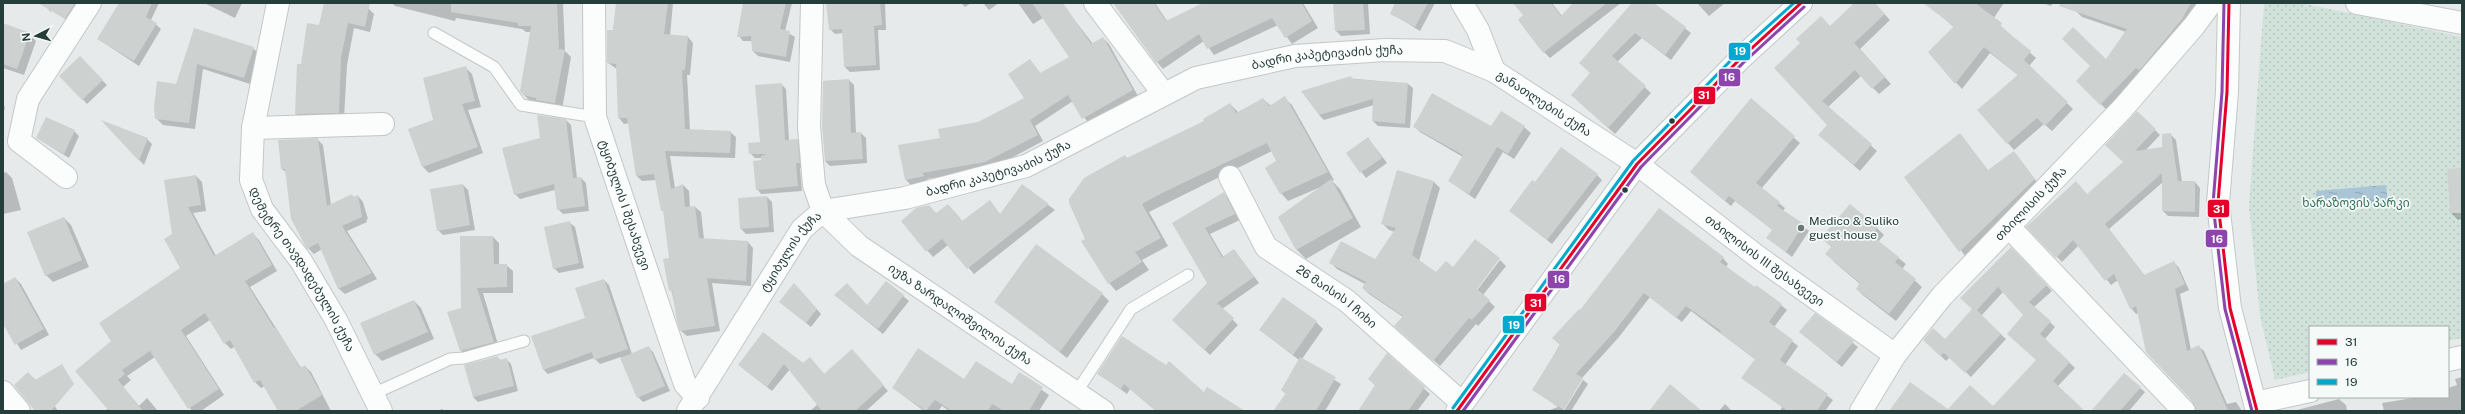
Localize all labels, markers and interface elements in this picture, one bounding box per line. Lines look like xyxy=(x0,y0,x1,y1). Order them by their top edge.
north arrow xyxy=(16,16,56,56)
text: N xyxy=(20,32,32,42)
line badge: 19 xyxy=(1728,42,1751,61)
street label: ბადრი კაპეტივაძის ქუჩა xyxy=(1250,43,1403,72)
text: 19 xyxy=(1734,45,1746,57)
street label: განათლების ქუჩა xyxy=(1494,68,1594,139)
line badge: 16 xyxy=(1718,68,1741,87)
text: 16 xyxy=(1723,71,1735,83)
line badge: 31 xyxy=(1693,86,1716,105)
text: 31 xyxy=(1698,89,1710,101)
unlabelled marker xyxy=(1667,116,1677,126)
street label: ბადრი კაპეტივაძის ქუჩა xyxy=(924,137,1073,199)
street label: ტყიბულის I შესახვევი xyxy=(596,138,653,272)
street label: თბილისის ქუჩა xyxy=(1992,164,2070,244)
street label: დემეტრე თავდადებულის ქუჩა xyxy=(246,185,358,354)
unlabelled marker xyxy=(1620,185,1630,195)
park label: ხარაზოვის პარკი xyxy=(2302,196,2410,210)
line badge: 31 xyxy=(2207,199,2230,218)
text: 31 xyxy=(2213,203,2225,215)
street label: ტყიბულის ქუჩა xyxy=(757,209,824,294)
street label: თბილისის III შესახვევი xyxy=(1702,212,1827,309)
place label: Medico & Suliko guest house xyxy=(1809,214,1899,242)
marker: Medico & Suliko guest house xyxy=(1796,223,1806,233)
line badge: 16 xyxy=(2205,229,2228,248)
text: 16 xyxy=(2211,233,2223,245)
street label: იუზა ზარდალიშვილის ქუჩა xyxy=(885,261,1035,368)
street label: 26 მაისის I ჩიხი xyxy=(1293,262,1380,331)
line badge: 16 xyxy=(1547,270,1570,289)
text: 16 xyxy=(1553,273,1565,285)
line badge: 31 xyxy=(1524,293,1547,312)
text: 31 xyxy=(1530,297,1542,309)
line badge: 19 xyxy=(1502,315,1525,334)
text: 19 xyxy=(1508,319,1520,331)
legend xyxy=(2309,326,2449,398)
text: 31 xyxy=(2345,335,2357,349)
text: 16 xyxy=(2345,355,2357,369)
text: 19 xyxy=(2345,375,2357,389)

